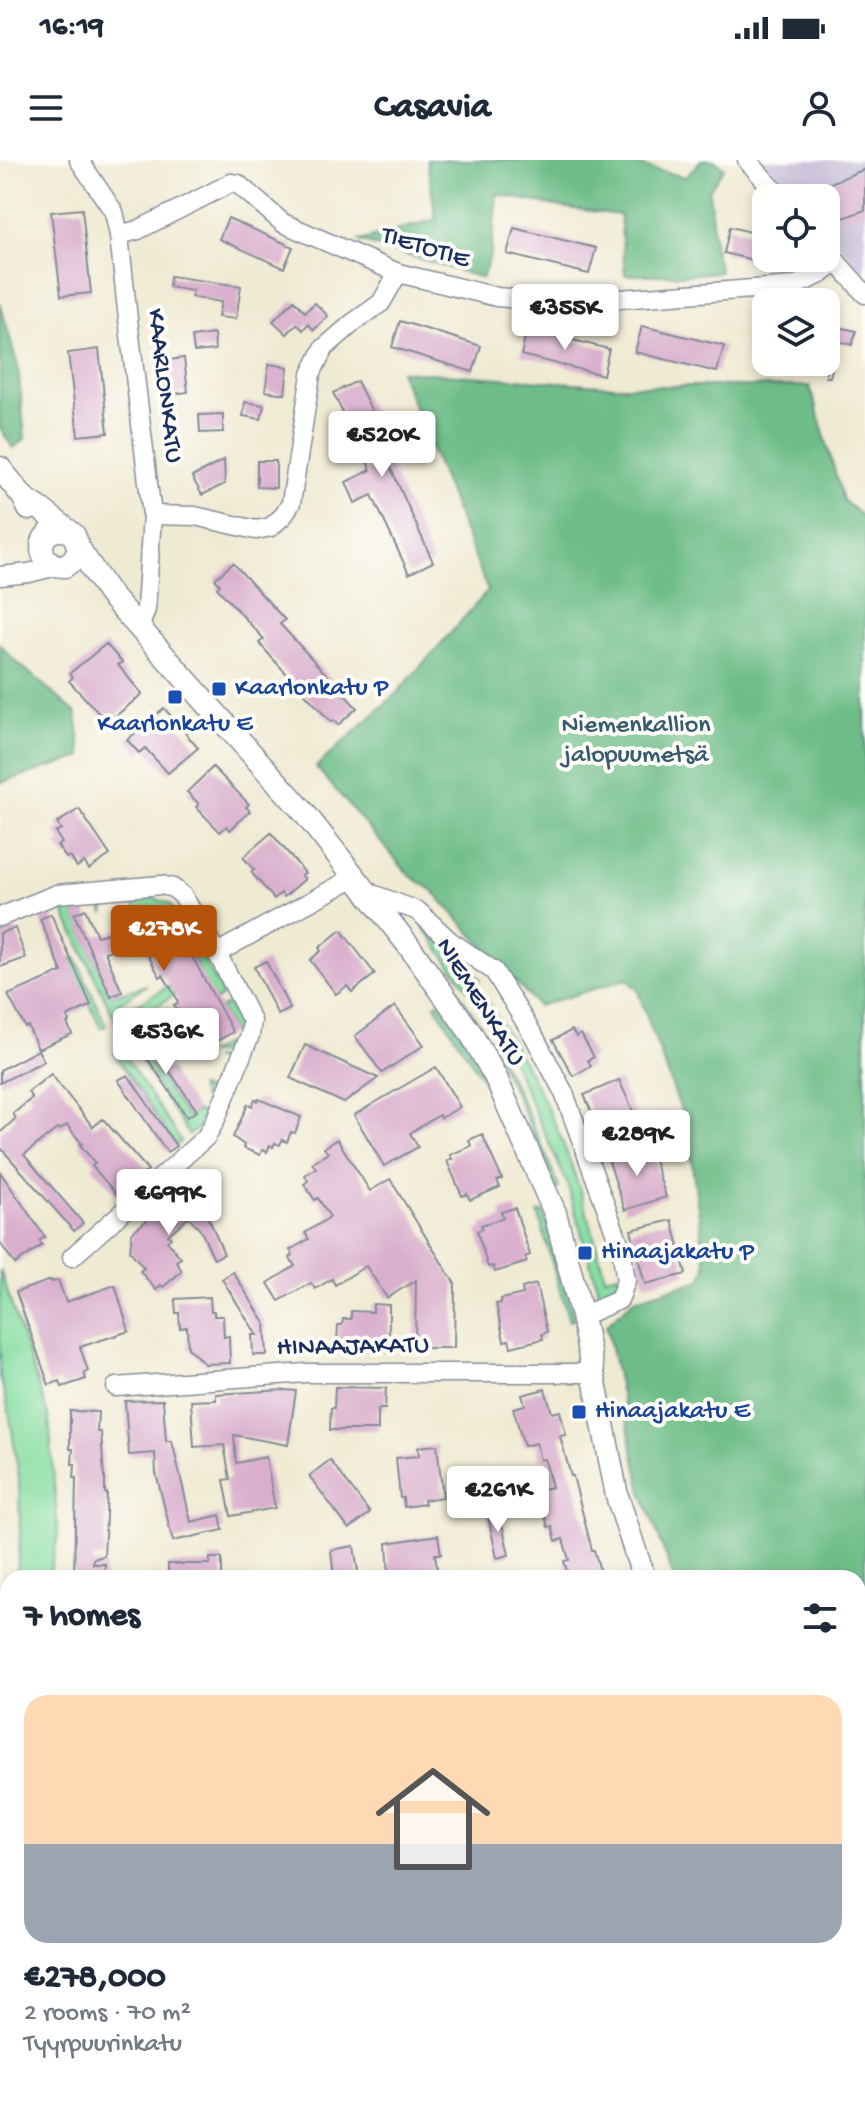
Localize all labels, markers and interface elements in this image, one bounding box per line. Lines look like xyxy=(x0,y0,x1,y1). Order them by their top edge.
text: 16:19 xyxy=(40,11,104,46)
icon: menu xyxy=(24,86,68,130)
icon: person xyxy=(797,86,841,130)
text: Casavia xyxy=(374,87,491,130)
map controls xyxy=(752,184,840,376)
button: locate xyxy=(752,184,840,272)
street label: TIETOTIE xyxy=(375,220,474,277)
pin: €355K xyxy=(509,284,621,352)
button: layers xyxy=(752,288,840,376)
text: €355K xyxy=(530,294,600,325)
street label: KAARLONKATU xyxy=(138,307,188,465)
pin: €520K xyxy=(326,411,438,479)
text: €520K xyxy=(347,421,417,452)
place label: Kaarlonkatu P xyxy=(235,674,389,705)
marker: Kaarlonkatu P xyxy=(210,680,228,698)
marker: Kaarlonkatu E xyxy=(166,688,184,706)
place label: Kaarlonkatu E xyxy=(97,710,253,741)
park label: Niemenkallion jalopuumetsä xyxy=(560,711,711,772)
pin: €278K xyxy=(108,905,220,973)
text: €278K xyxy=(129,915,199,946)
street label: NIEMENKATU xyxy=(427,933,531,1073)
pin: €536K xyxy=(110,1008,222,1076)
text: €536K xyxy=(131,1018,201,1049)
pin: €289K xyxy=(581,1110,693,1178)
text: €289K xyxy=(602,1120,672,1151)
pin: €699K xyxy=(113,1169,225,1237)
text: €699K xyxy=(134,1179,204,1210)
place label: Hinaajakatu P xyxy=(601,1238,755,1269)
marker: Hinaajakatu P xyxy=(576,1244,594,1262)
street label: HINAAJAKATU xyxy=(276,1331,430,1365)
place label: Hinaajakatu E xyxy=(595,1397,751,1428)
marker: Hinaajakatu E xyxy=(570,1403,588,1421)
pin: €261K xyxy=(442,1466,554,1534)
text: €261K xyxy=(465,1476,531,1507)
icon: filters xyxy=(798,1596,842,1640)
text: 7 homes xyxy=(24,1598,140,1638)
icon: home xyxy=(361,1747,505,1891)
text: €278,000 xyxy=(24,1959,166,1999)
text: 2 rooms · 70 m² xyxy=(24,1999,191,2030)
text: Tyyrpuurinkatu xyxy=(24,2030,182,2061)

